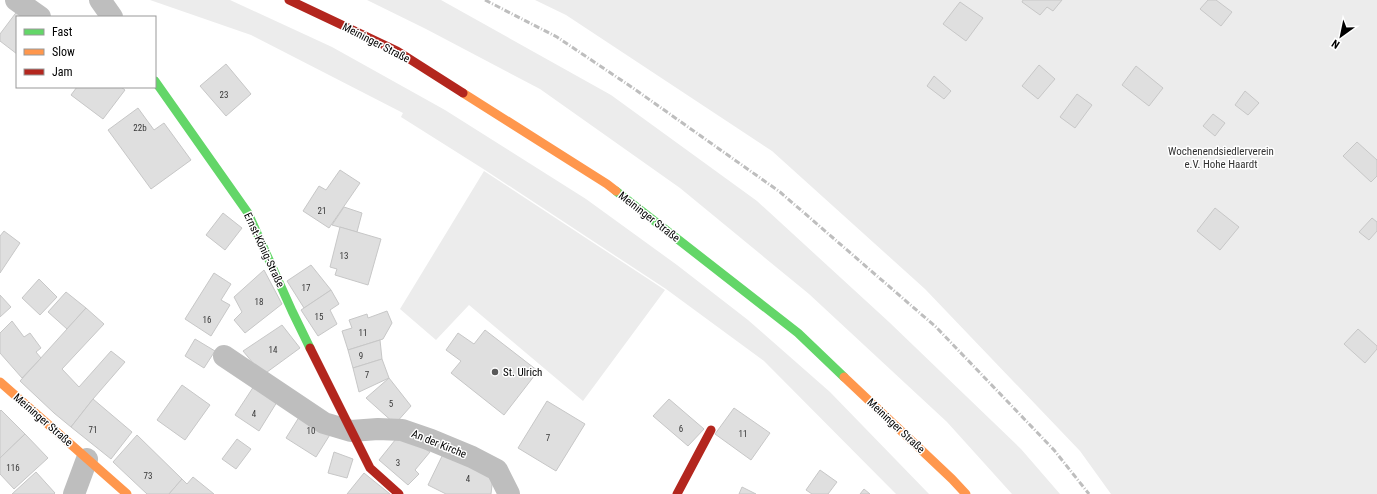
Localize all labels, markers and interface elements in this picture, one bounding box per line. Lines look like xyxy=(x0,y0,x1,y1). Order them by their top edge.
legend xyxy=(16,16,156,88)
north arrow xyxy=(1321,16,1361,56)
street label: Meininger Straße xyxy=(340,20,412,66)
text: Fast xyxy=(52,25,73,39)
text: N xyxy=(1329,37,1342,51)
text: Slow xyxy=(52,45,75,59)
text: Jam xyxy=(52,65,73,79)
house number: 23 xyxy=(220,90,228,100)
house number: 22b xyxy=(133,123,147,133)
park label: Wochenendsiedlerverein e.V. Hohe Haardt xyxy=(1168,145,1274,171)
street label: Meininger Straße xyxy=(616,189,682,245)
house number: 21 xyxy=(318,206,326,216)
street label: Ernst-König-Straße xyxy=(241,211,287,289)
house number: 13 xyxy=(340,251,348,261)
house number: 17 xyxy=(302,283,311,293)
house number: 18 xyxy=(255,297,263,307)
house number: 15 xyxy=(315,312,324,322)
house number: 16 xyxy=(203,315,211,325)
house number: 11 xyxy=(359,328,367,338)
house number: 14 xyxy=(269,345,278,355)
house number: 9 xyxy=(359,351,363,361)
place label: St. Ulrich xyxy=(503,366,542,379)
marker: St. Ulrich xyxy=(490,367,500,377)
house number: 7 xyxy=(365,370,370,380)
street label: Meininger Straße xyxy=(11,391,75,449)
street label: Meininger Straße xyxy=(865,396,927,456)
house number: 5 xyxy=(389,399,394,409)
house number: 4 xyxy=(252,409,257,419)
house number: 6 xyxy=(679,424,683,434)
house number: 71 xyxy=(89,425,97,435)
house number: 10 xyxy=(307,426,315,436)
street label: An der Kirche xyxy=(410,427,468,461)
house number: 11 xyxy=(739,429,747,439)
house number: 7 xyxy=(546,433,551,443)
house number: 3 xyxy=(396,458,400,468)
house number: 116 xyxy=(6,463,20,473)
house number: 73 xyxy=(144,471,152,481)
house number: 4 xyxy=(466,474,471,484)

